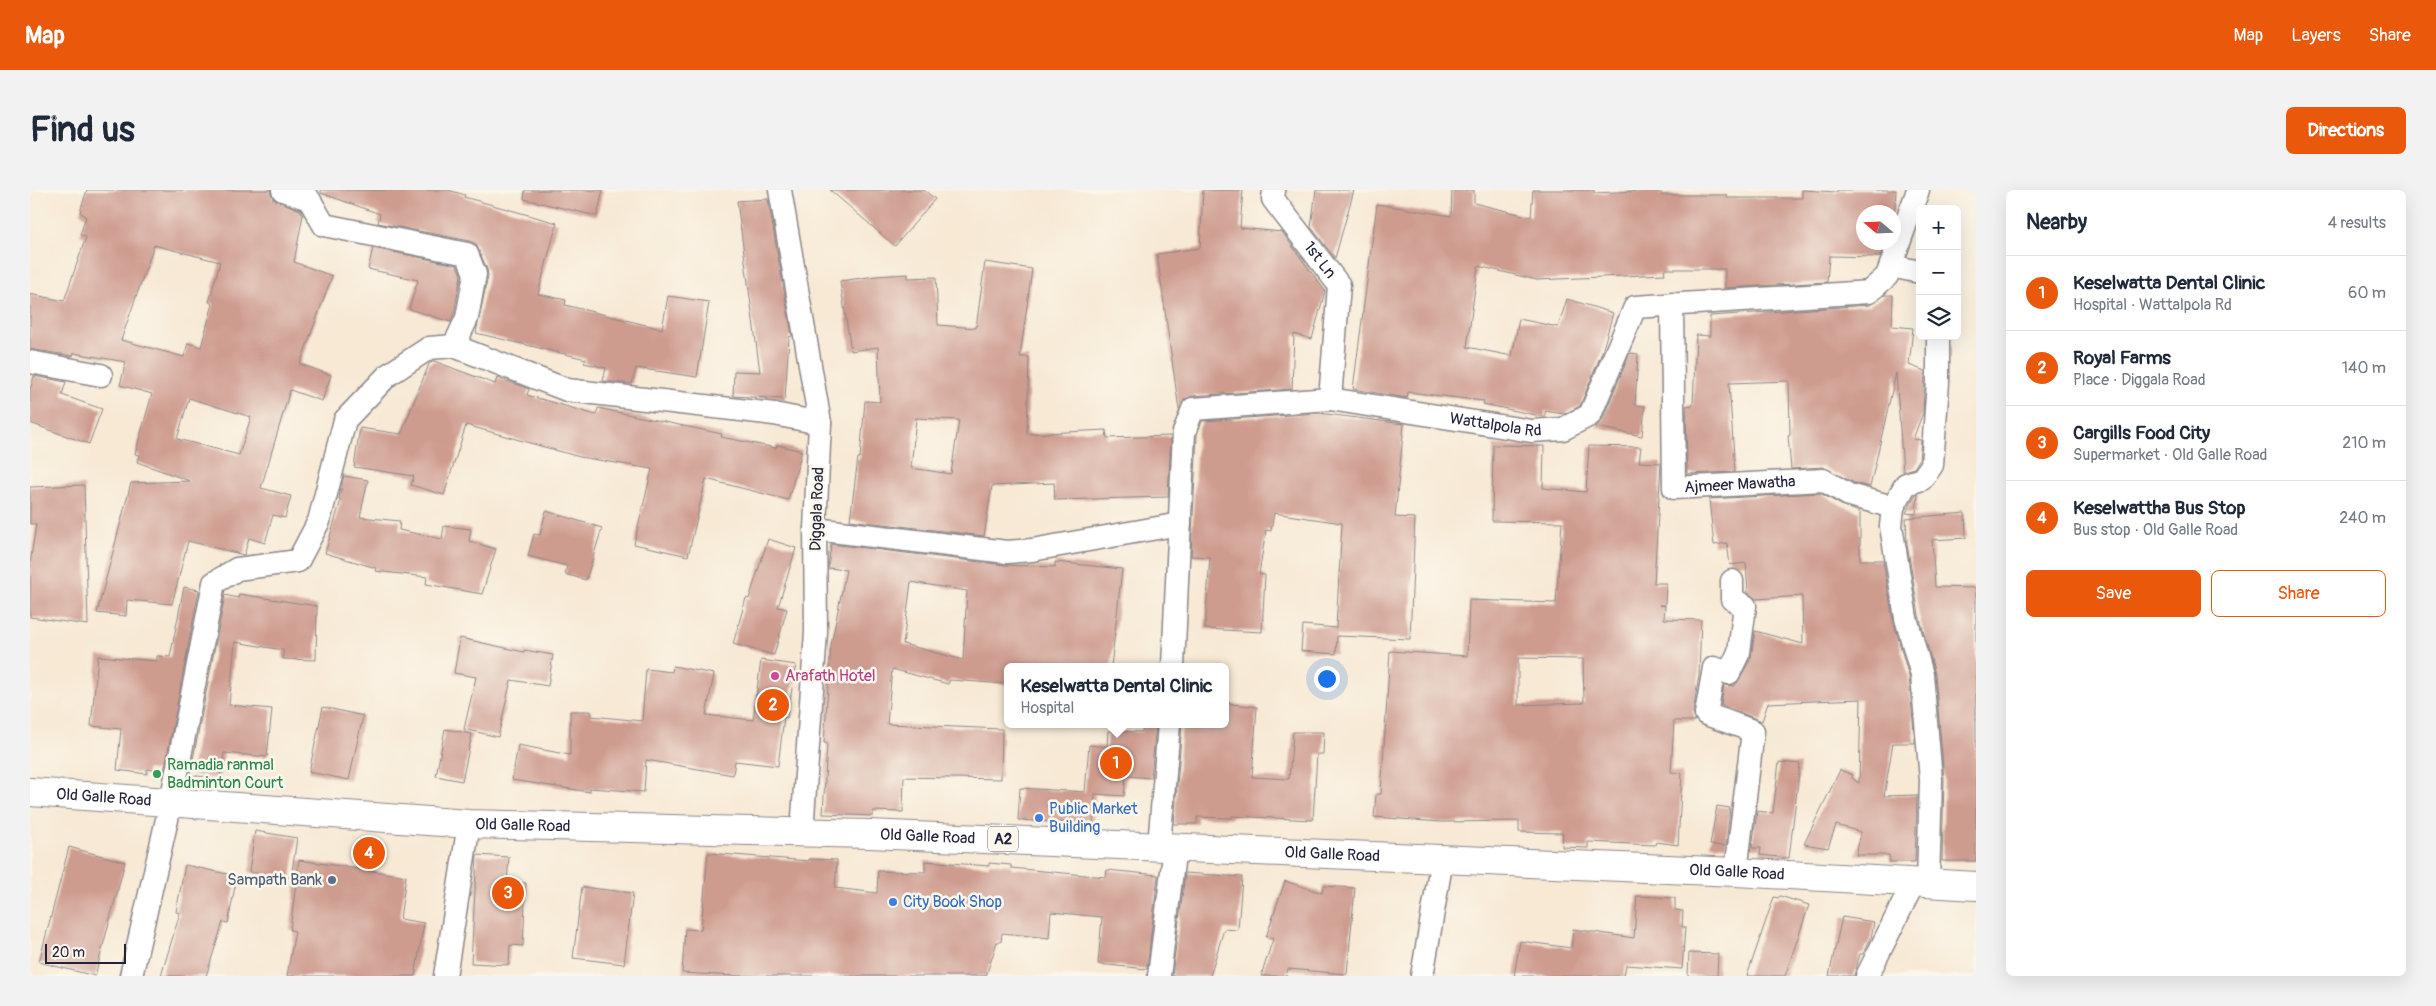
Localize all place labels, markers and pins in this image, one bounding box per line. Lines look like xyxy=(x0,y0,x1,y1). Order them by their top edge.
place label: Arafath Hotel xyxy=(785,666,876,686)
marker: Arafath Hotel xyxy=(769,670,781,682)
pin: 2 xyxy=(757,686,789,724)
pin: 1 xyxy=(1100,744,1132,782)
place label: Ramadia ranmal Badminton Court xyxy=(167,755,284,793)
marker: Ramadia ranmal Badminton Court xyxy=(151,768,163,780)
place label: Public Market Building xyxy=(1049,799,1138,837)
marker: Public Market Building xyxy=(1033,812,1045,824)
pin: 4 xyxy=(353,834,385,872)
place label: Sampath Bank xyxy=(227,870,322,890)
marker: Sampath Bank xyxy=(326,874,338,886)
pin: 3 xyxy=(492,874,524,912)
place label: City Book Shop xyxy=(903,892,1002,912)
marker: City Book Shop xyxy=(887,896,899,908)

